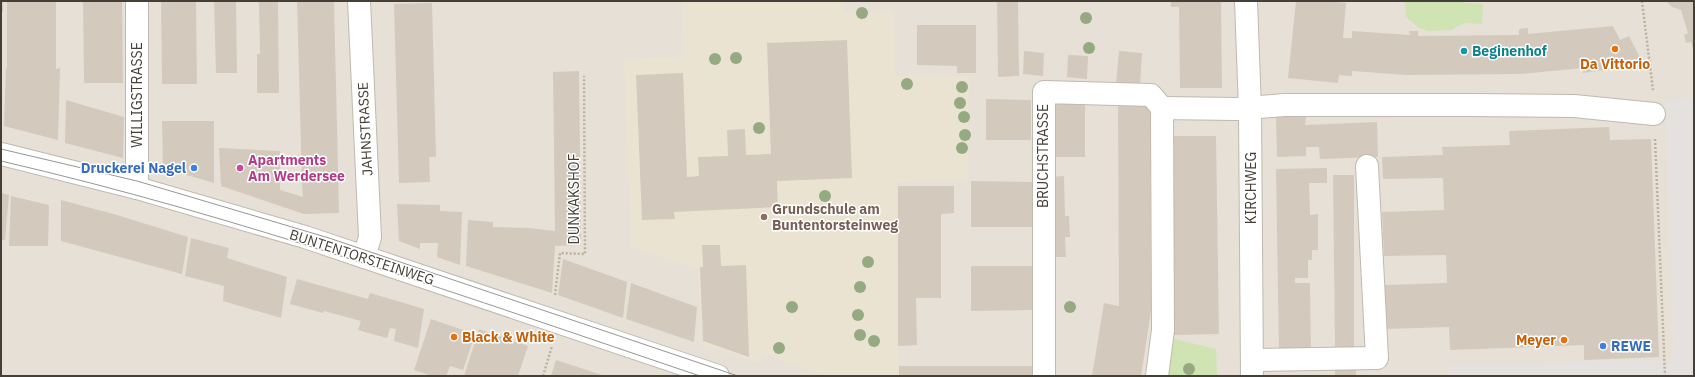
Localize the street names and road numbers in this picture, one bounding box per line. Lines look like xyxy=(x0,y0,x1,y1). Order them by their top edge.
street label: WILLIGSTRASSE xyxy=(128,42,146,148)
street label: JAHNSTRASSE xyxy=(354,82,376,176)
street label: BRUCHSTRASSE xyxy=(1034,104,1052,208)
street label: KIRCHWEG xyxy=(1242,152,1260,224)
street label: DUNKAKSHOF xyxy=(565,153,583,245)
street label: BUNTENTORSTEINWEG xyxy=(287,225,437,289)

